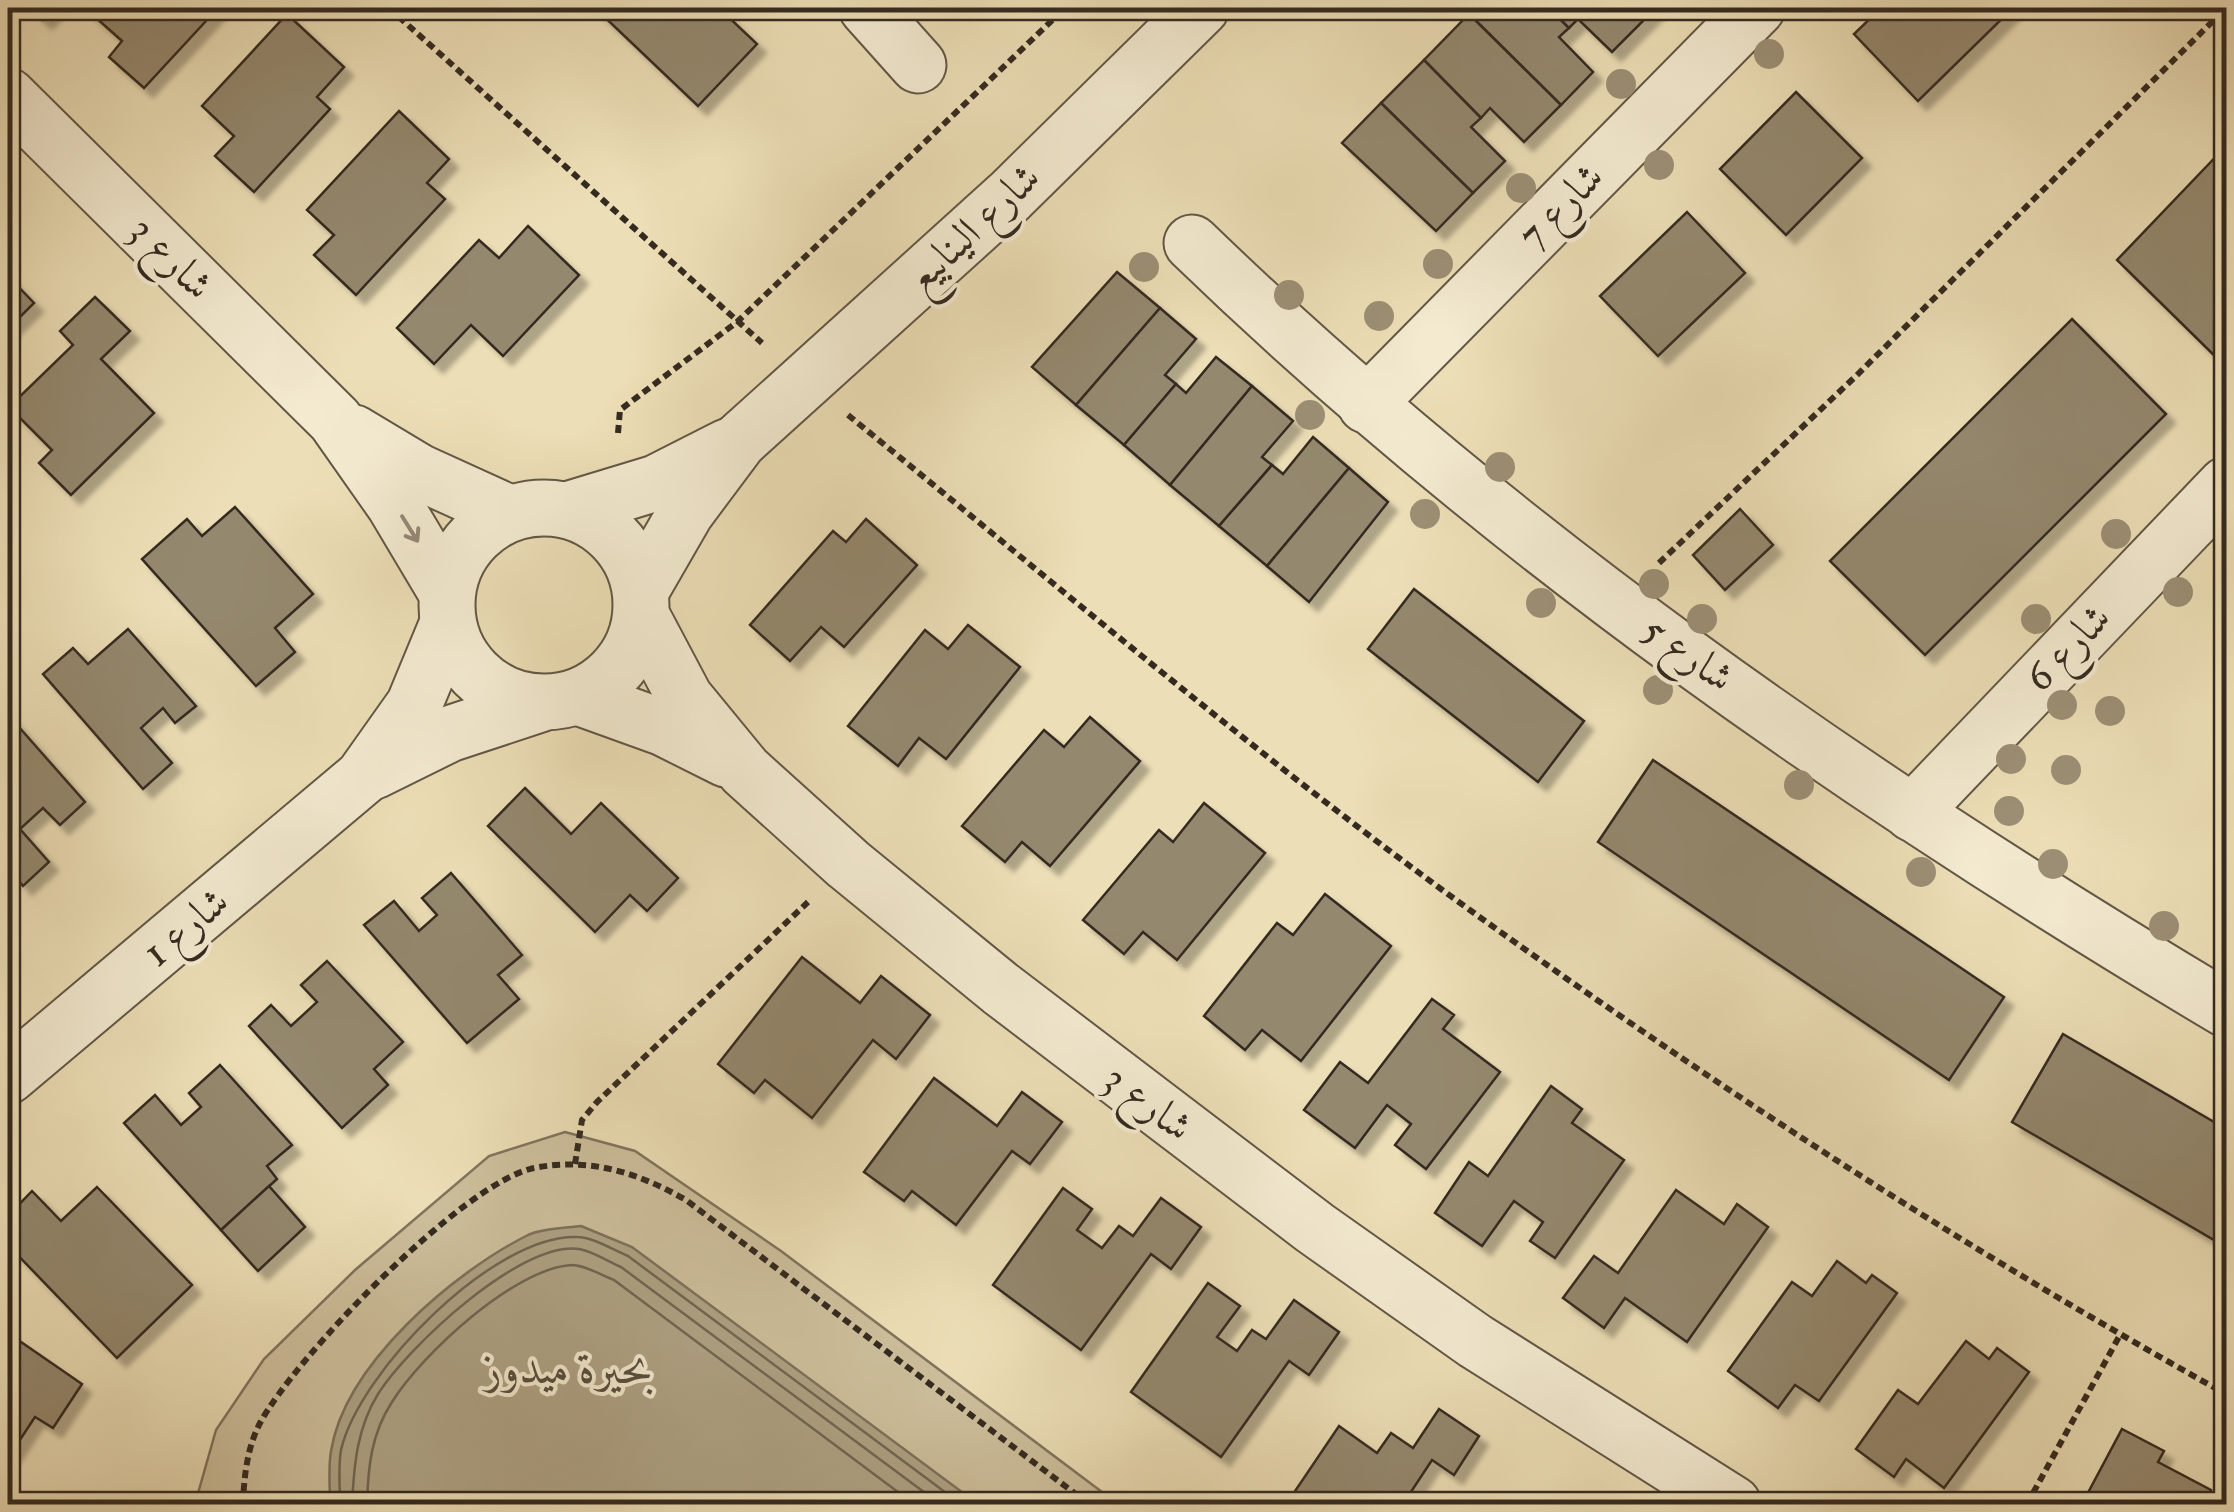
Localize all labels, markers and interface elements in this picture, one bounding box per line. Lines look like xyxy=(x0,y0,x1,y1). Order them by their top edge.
street label: شارع الينابيع xyxy=(894,152,1058,311)
street label: شارع 7 xyxy=(1507,152,1621,266)
street label: شارع 3 xyxy=(112,205,224,317)
one-way arrow xyxy=(400,515,420,543)
street label: شارع 6 xyxy=(2014,593,2128,709)
street label: شارع 5 xyxy=(1627,604,1744,711)
street label: شارع 1 xyxy=(132,876,245,984)
street label: شارع 3 xyxy=(1088,1053,1203,1160)
water label: بحيرة ميدوز xyxy=(481,1341,654,1397)

